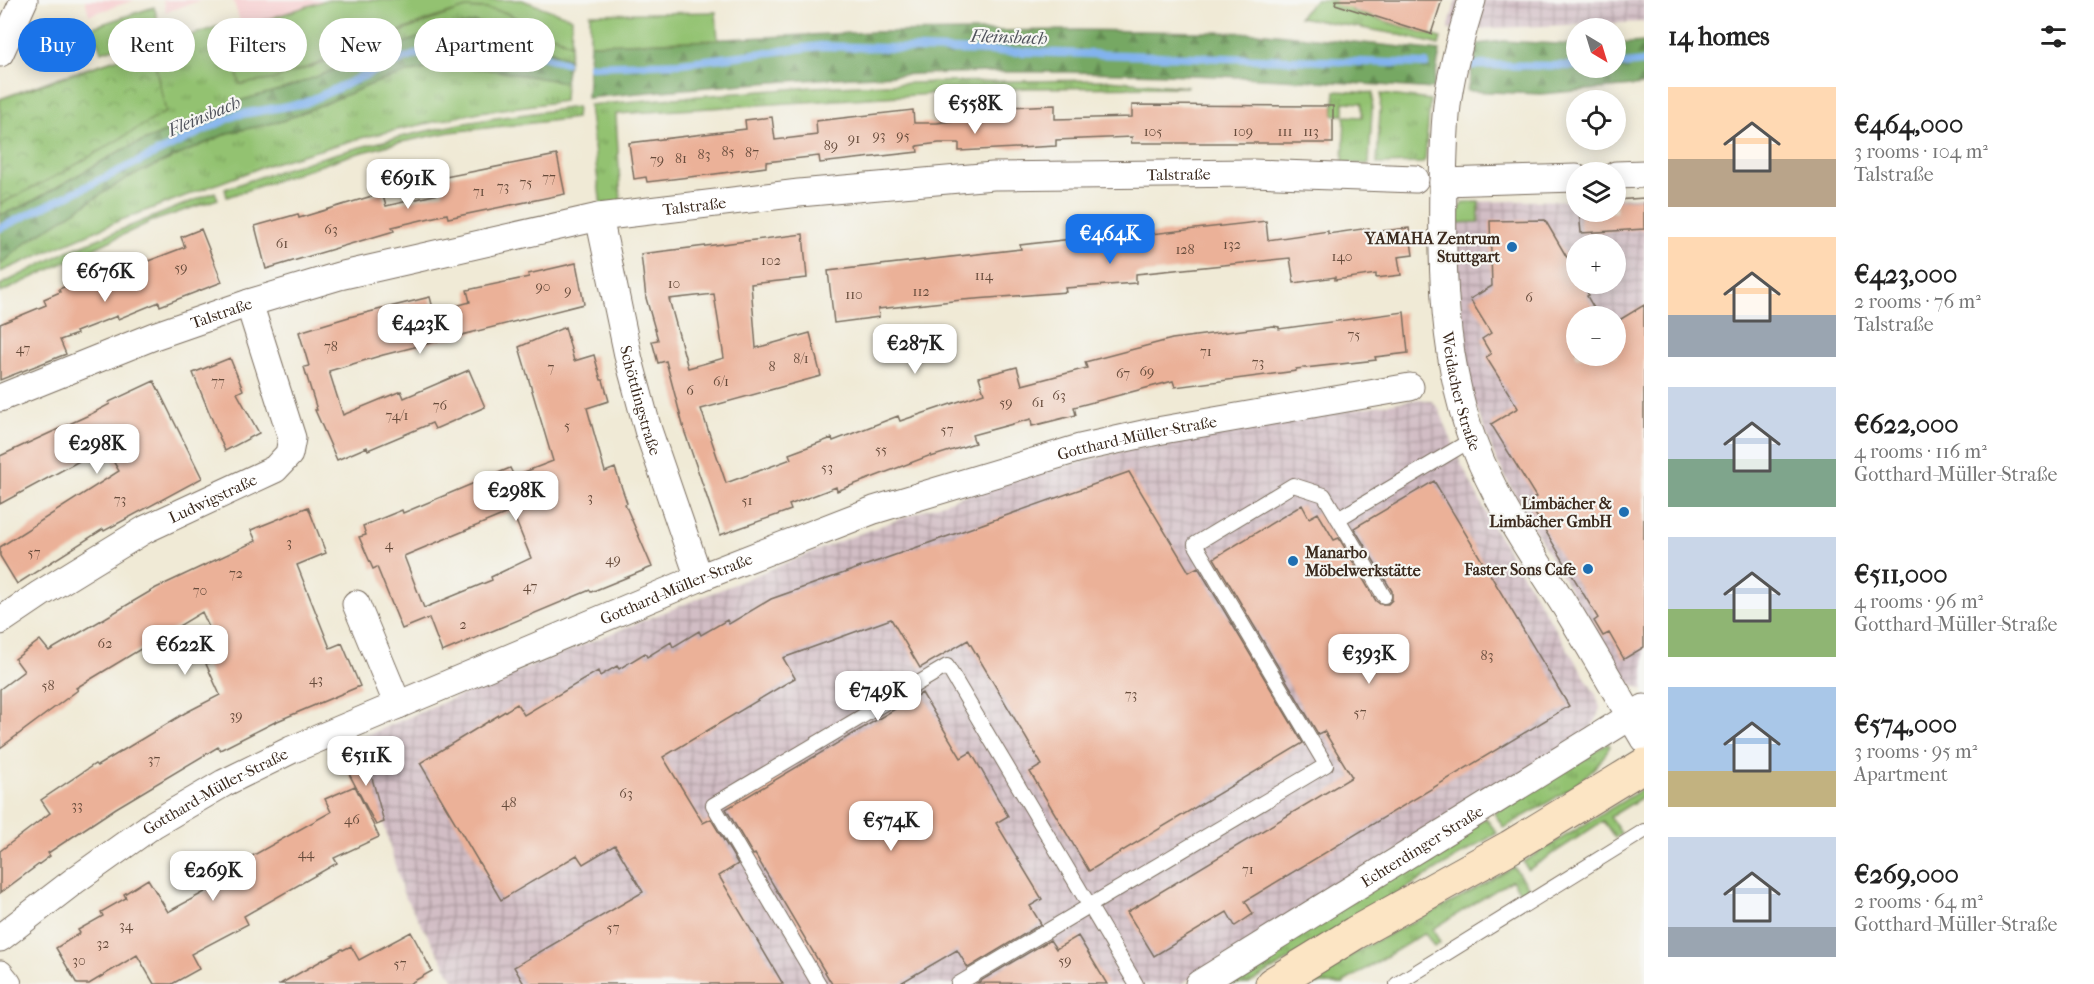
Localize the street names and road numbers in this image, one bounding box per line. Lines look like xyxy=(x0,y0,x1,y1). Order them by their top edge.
street label: Talstraße xyxy=(1147,164,1211,184)
street label: Talstraße xyxy=(661,193,727,219)
street label: Talstraße xyxy=(188,294,255,333)
street label: Weidacher Straße xyxy=(1438,329,1485,454)
street label: Schöttlingstraße xyxy=(616,344,665,458)
street label: Gotthard-Müller-Straße xyxy=(1055,412,1218,464)
street label: Ludwigstraße xyxy=(166,470,260,527)
street label: Gotthard-Müller-Straße xyxy=(597,549,755,629)
street label: Gotthard-Müller-Straße xyxy=(139,744,291,839)
street label: Echterdinger Straße xyxy=(1357,801,1487,891)

